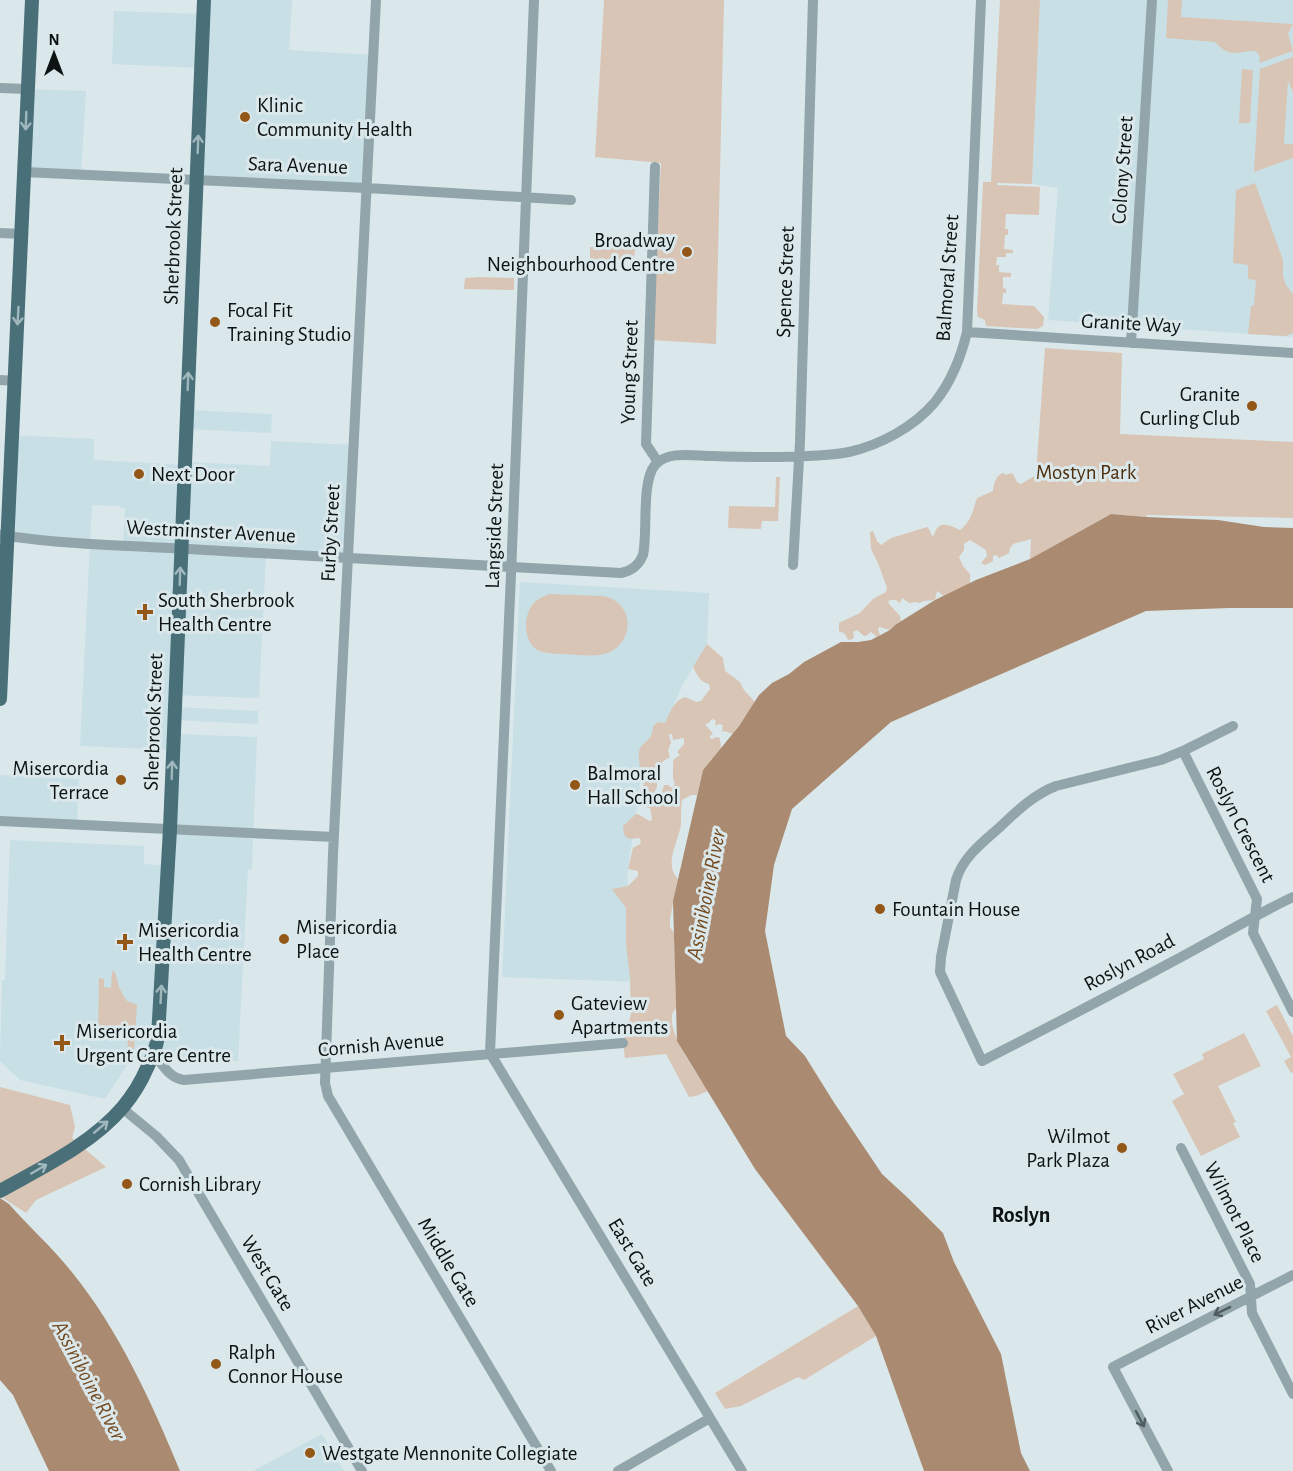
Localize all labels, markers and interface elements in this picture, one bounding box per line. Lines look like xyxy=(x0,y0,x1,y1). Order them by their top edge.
north arrow xyxy=(24,24,84,84)
text: N xyxy=(48,32,60,48)
place label: Klinic Community Health xyxy=(257,95,413,140)
marker: Klinic Community Health xyxy=(238,110,252,124)
one-way arrow xyxy=(21,111,32,131)
street label: Colony Street xyxy=(1108,115,1137,225)
one-way arrow xyxy=(192,134,203,154)
street label: Sara Avenue xyxy=(248,153,348,178)
street label: Sherbrook Street xyxy=(161,167,186,305)
street label: Balmoral Street xyxy=(933,213,962,342)
street label: Spence Street xyxy=(773,226,798,338)
place label: Broadway Neighbourhood Centre xyxy=(487,230,675,275)
marker: Broadway Neighbourhood Centre xyxy=(680,245,694,259)
place label: Focal Fit Training Studio xyxy=(227,300,351,345)
one-way arrow xyxy=(12,306,23,326)
street label: Granite Way xyxy=(1081,310,1181,337)
marker: Focal Fit Training Studio xyxy=(208,315,222,329)
street label: Young Street xyxy=(617,319,642,425)
one-way arrow xyxy=(182,371,194,391)
place label: Granite Curling Club xyxy=(1140,384,1240,429)
marker: Granite Curling Club xyxy=(1245,399,1259,413)
park label: Mostyn Park xyxy=(1036,462,1137,483)
street label: Langside Street xyxy=(482,463,507,589)
place label: Next Door xyxy=(151,464,235,485)
marker: Next Door xyxy=(132,467,146,481)
street label: Furby Street xyxy=(317,483,344,582)
street label: Westminster Avenue xyxy=(126,517,296,546)
one-way arrow xyxy=(174,566,185,586)
place label: South Sherbrook Health Centre xyxy=(158,590,295,635)
marker: South Sherbrook Health Centre xyxy=(136,603,154,621)
street label: Sherbrook Street xyxy=(141,653,166,791)
place label: Misercordia Terrace xyxy=(13,758,109,803)
one-way arrow xyxy=(166,761,177,781)
place label: Balmoral Hall School xyxy=(587,763,679,808)
street label: Roslyn Crescent xyxy=(1202,763,1279,886)
marker: Misercordia Terrace xyxy=(114,773,128,787)
marker: Balmoral Hall School xyxy=(568,778,582,792)
water label: Assiniboine River xyxy=(682,827,730,962)
place label: Fountain House xyxy=(892,899,1020,920)
marker: Fountain House xyxy=(873,902,887,916)
place label: Misericordia Place xyxy=(296,917,398,962)
place label: Misericordia Health Centre xyxy=(138,920,252,965)
street label: Roslyn Road xyxy=(1081,930,1178,995)
marker: Misericordia Place xyxy=(277,932,291,946)
marker: Misericordia Health Centre xyxy=(116,933,134,951)
one-way arrow xyxy=(156,984,167,1004)
place label: Gateview Apartments xyxy=(571,993,668,1038)
marker: Gateview Apartments xyxy=(552,1008,566,1022)
place label: Misericordia Urgent Care Centre xyxy=(76,1021,231,1066)
street label: Cornish Avenue xyxy=(317,1029,445,1060)
marker: Misericordia Urgent Care Centre xyxy=(53,1034,71,1052)
one-way arrow xyxy=(93,1121,109,1134)
place label: Wilmot Park Plaza xyxy=(1026,1126,1110,1171)
marker: Wilmot Park Plaza xyxy=(1115,1141,1129,1155)
street label: Wilmot Place xyxy=(1200,1159,1269,1266)
one-way arrow xyxy=(30,1163,47,1175)
place label: Cornish Library xyxy=(139,1174,261,1195)
marker: Cornish Library xyxy=(120,1177,134,1191)
district label: Roslyn xyxy=(992,1204,1050,1227)
street label: Middle Gate xyxy=(414,1214,483,1310)
street label: East Gate xyxy=(604,1214,661,1290)
street label: West Gate xyxy=(237,1232,298,1315)
street label: River Avenue xyxy=(1142,1271,1246,1338)
one-way arrow xyxy=(1214,1306,1232,1318)
water label: Assiniboine River xyxy=(48,1316,130,1445)
place label: Ralph Connor House xyxy=(228,1342,343,1387)
marker: Ralph Connor House xyxy=(209,1357,223,1371)
one-way arrow xyxy=(1135,1409,1146,1427)
place label: Westgate Mennonite Collegiate xyxy=(322,1443,577,1464)
marker: Westgate Mennonite Collegiate xyxy=(303,1446,317,1460)

